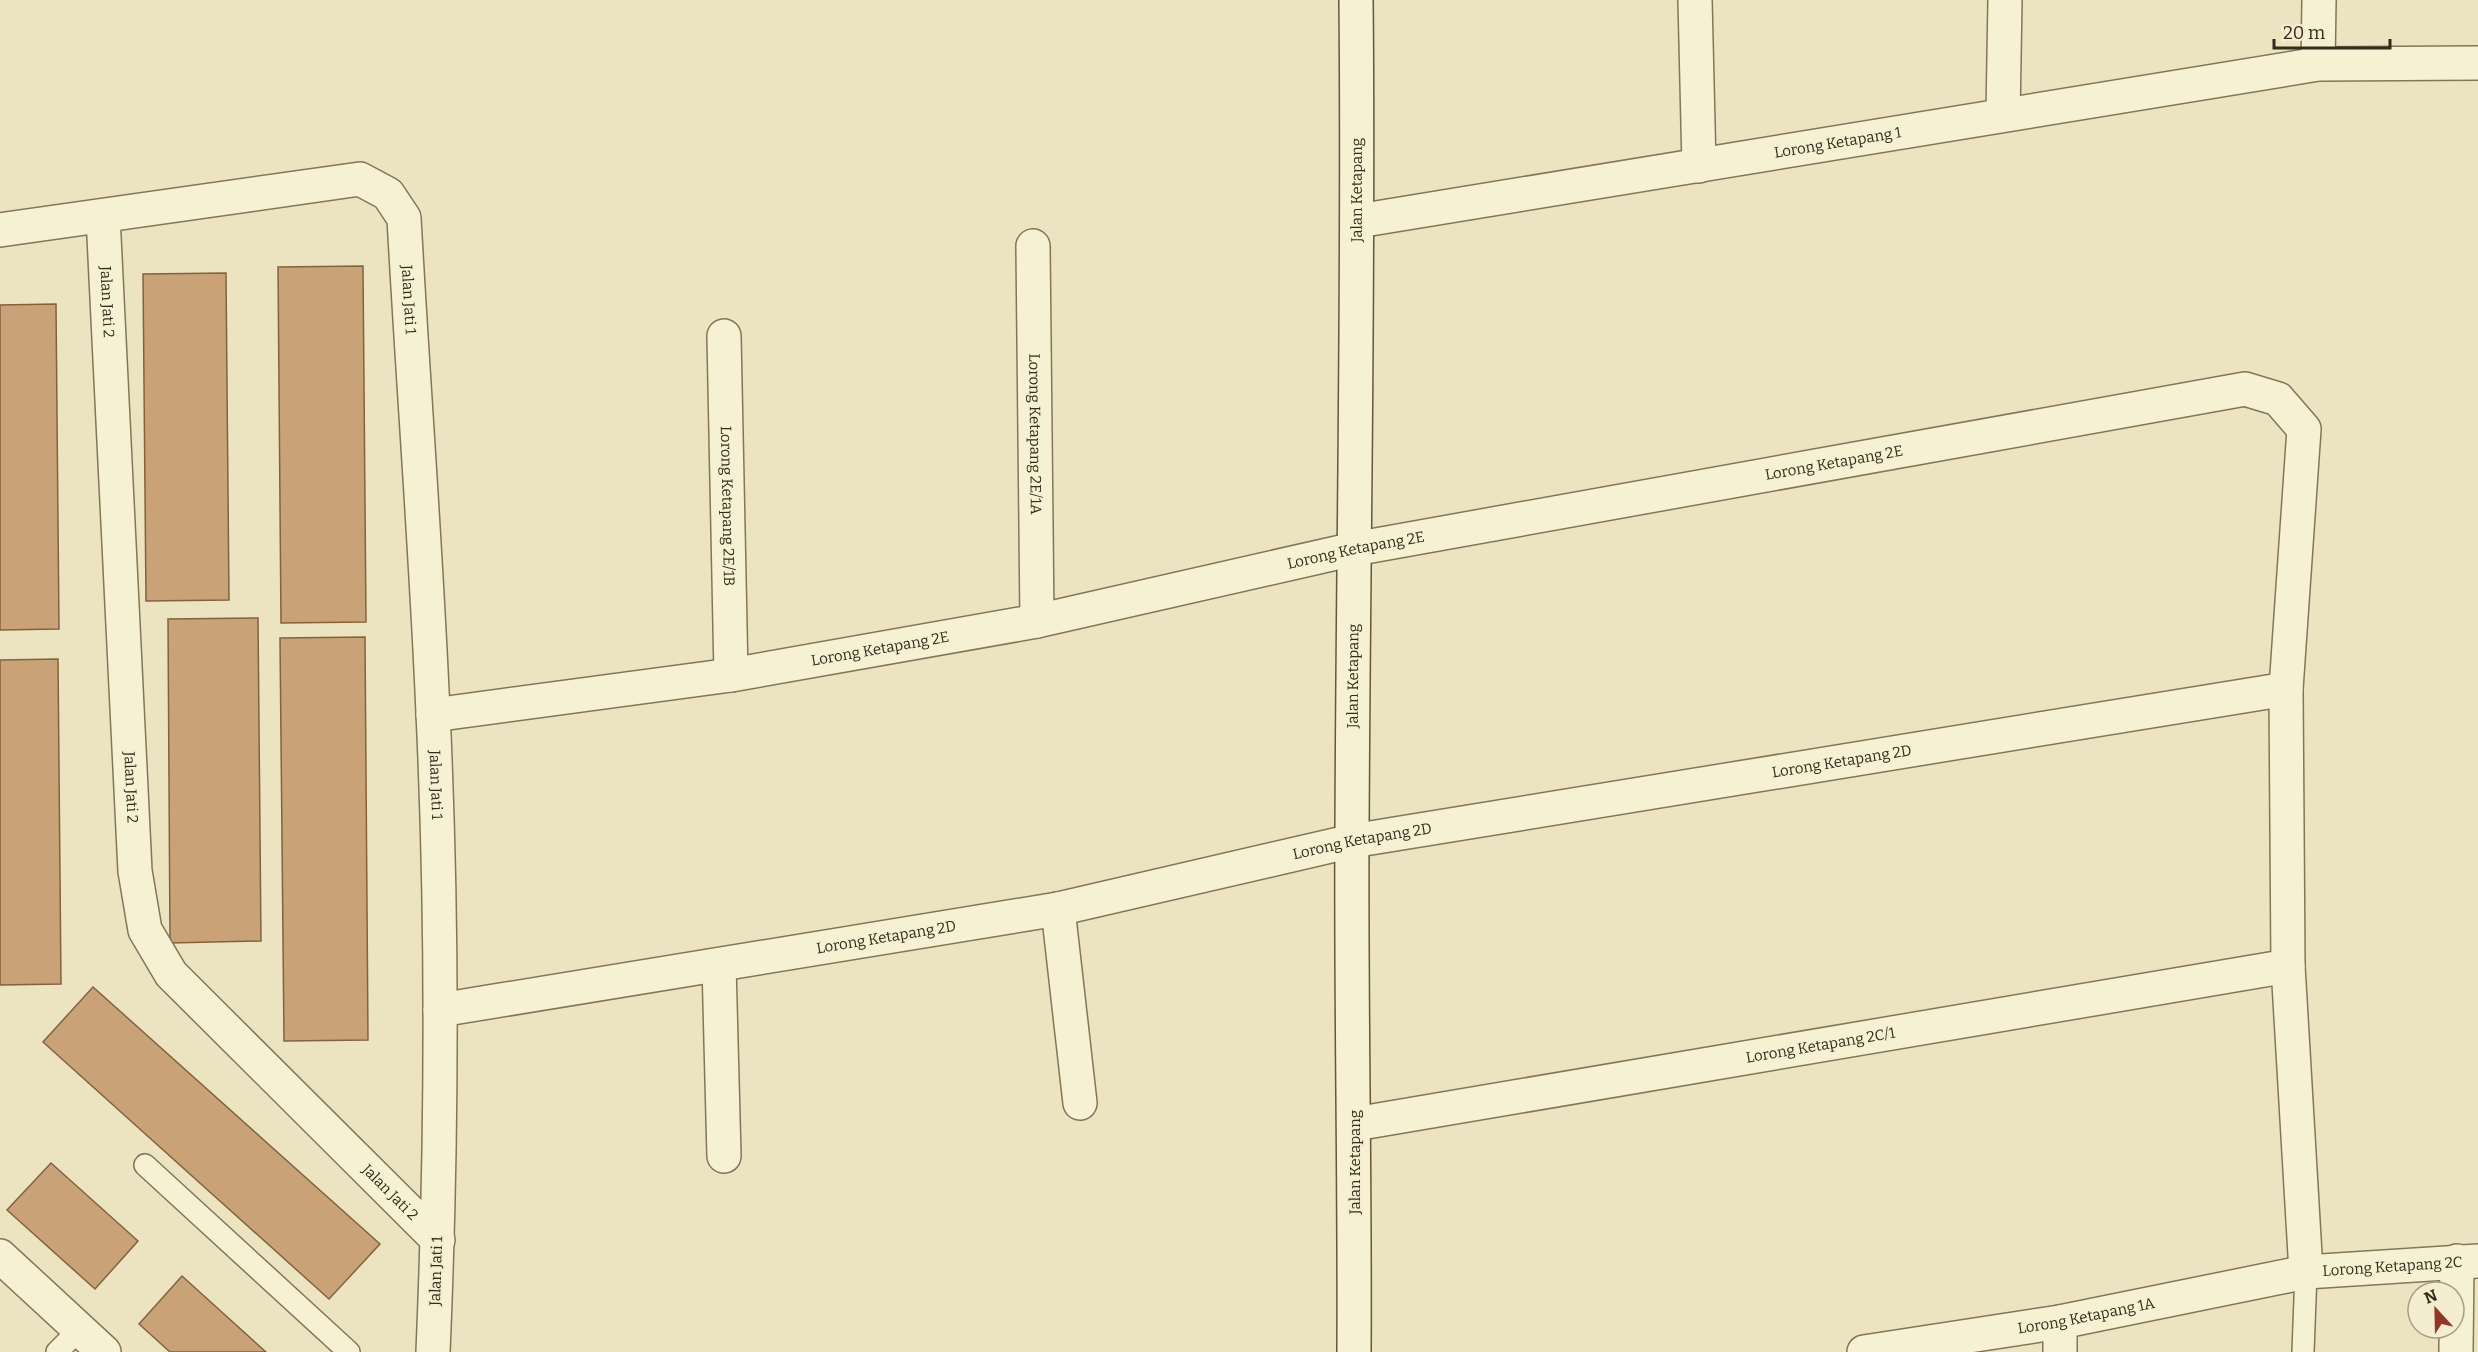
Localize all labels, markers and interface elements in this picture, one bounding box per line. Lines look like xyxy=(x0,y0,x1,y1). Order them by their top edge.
scale bar xyxy=(2274,12,2390,50)
text: 20 m xyxy=(2283,22,2325,44)
street label: Lorong Ketapang 1 xyxy=(1773,123,1902,162)
street label: Jalan Ketapang xyxy=(1348,138,1366,243)
street label: Jalan Jati 1 xyxy=(398,263,420,335)
street label: Jalan Jati 2 xyxy=(96,265,118,338)
street label: Lorong Ketapang 2E/1A xyxy=(1025,353,1045,515)
street label: Lorong Ketapang 2E/1B xyxy=(717,426,738,586)
street label: Lorong Ketapang 2E xyxy=(1763,442,1904,484)
street label: Lorong Ketapang 2E xyxy=(1285,528,1426,573)
street label: Jalan Ketapang xyxy=(1344,624,1362,729)
street label: Lorong Ketapang 2E xyxy=(810,628,950,670)
street label: Lorong Ketapang 2D xyxy=(1770,741,1913,782)
street label: Jalan Jati 1 xyxy=(426,749,446,820)
street label: Jalan Jati 2 xyxy=(120,750,142,824)
street label: Lorong Ketapang 2D xyxy=(1291,819,1433,863)
street label: Lorong Ketapang 2D xyxy=(815,917,957,957)
street label: Lorong Ketapang 2C/1 xyxy=(1744,1024,1896,1067)
street label: Jalan Ketapang xyxy=(1346,1110,1364,1215)
street label: Jalan Jati 2 xyxy=(358,1160,422,1224)
street label: Jalan Jati 1 xyxy=(426,1236,446,1307)
street label: Lorong Ketapang 2C xyxy=(2322,1253,2463,1280)
north arrow xyxy=(2406,1280,2466,1340)
text: N xyxy=(2421,1285,2440,1308)
street label: Lorong Ketapang 1A xyxy=(2016,1294,2156,1337)

